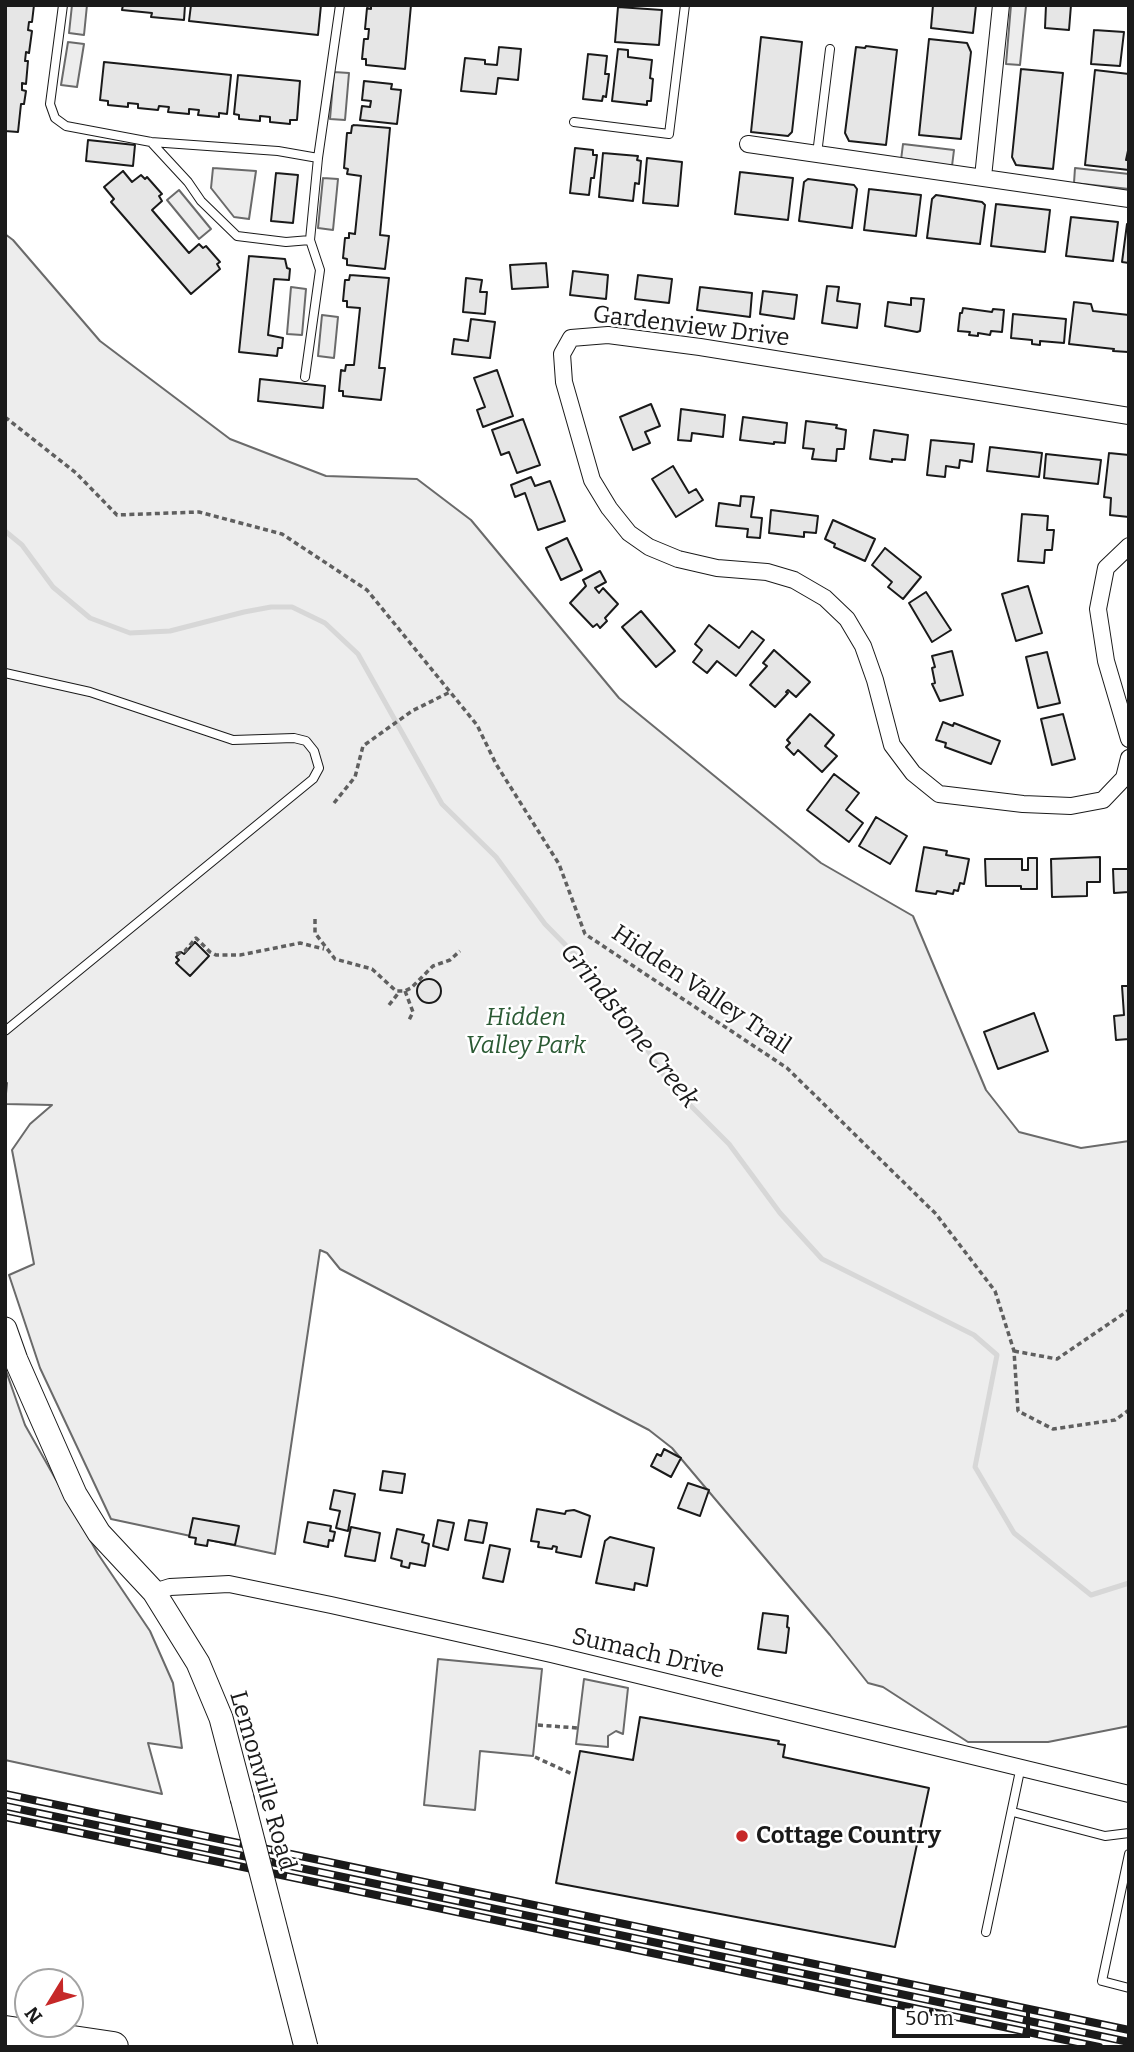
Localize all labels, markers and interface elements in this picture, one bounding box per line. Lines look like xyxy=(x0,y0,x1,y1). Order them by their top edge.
street label: Gardenview Drive xyxy=(591,301,791,353)
street label: Hidden Valley Trail xyxy=(606,919,796,1061)
water label: Grindstone Creek xyxy=(553,937,705,1115)
park label: Hidden Valley Park xyxy=(466,1004,586,1060)
street label: Sumach Drive xyxy=(569,1622,727,1686)
street label: Lemonville Road xyxy=(223,1688,301,1874)
place label: Cottage Country xyxy=(756,1822,941,1850)
marker: Cottage Country xyxy=(734,1828,750,1844)
north arrow xyxy=(14,1968,84,2038)
scale bar xyxy=(896,1993,1034,2037)
text: N xyxy=(20,2002,47,2028)
text: 50 m xyxy=(905,2005,954,2031)

